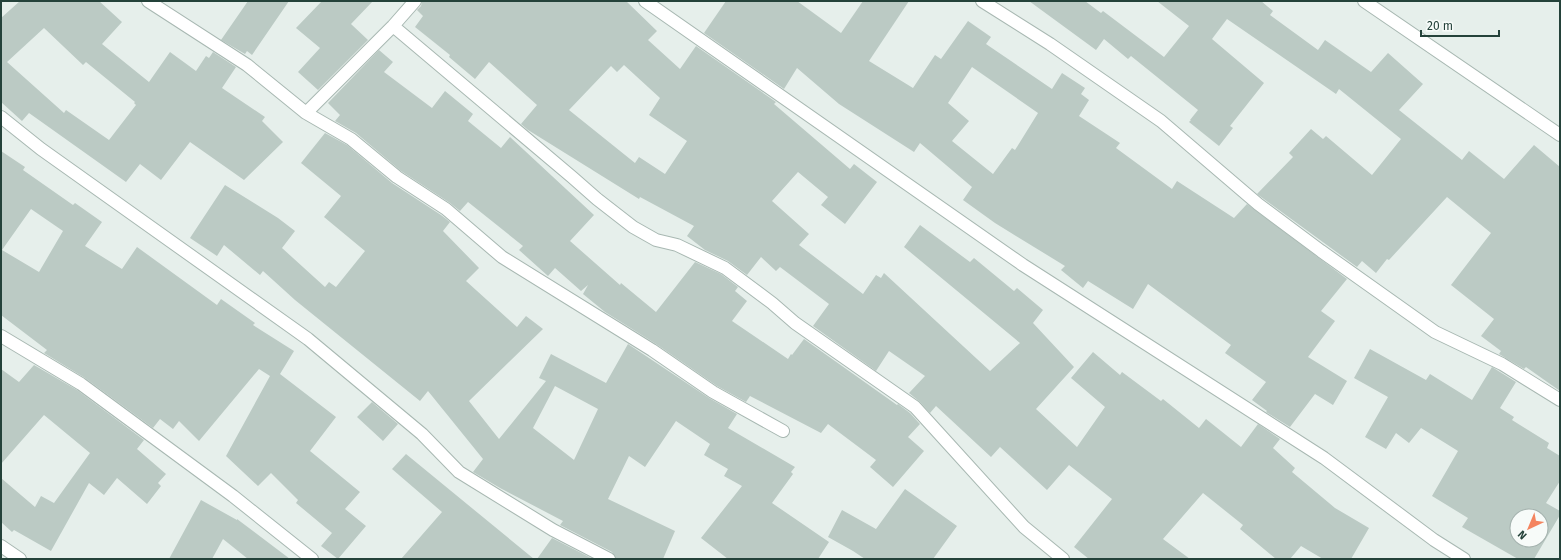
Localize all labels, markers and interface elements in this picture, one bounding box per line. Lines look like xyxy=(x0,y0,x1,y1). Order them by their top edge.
scale bar xyxy=(1421,12,1499,38)
text: 20 m xyxy=(1427,19,1453,33)
north arrow xyxy=(1509,508,1549,548)
text: N xyxy=(1515,528,1530,542)

